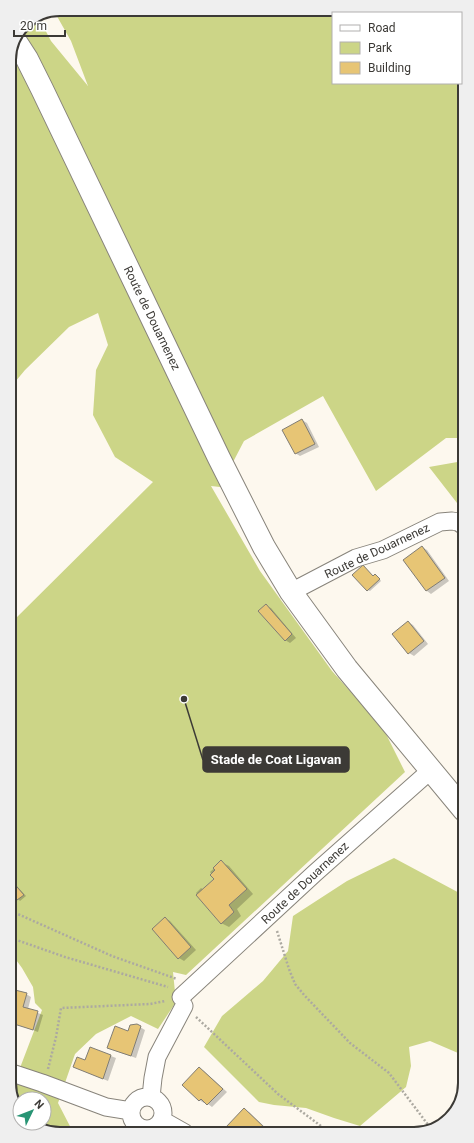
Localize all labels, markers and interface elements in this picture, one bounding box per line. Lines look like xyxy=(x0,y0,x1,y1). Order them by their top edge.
scale bar xyxy=(14,12,65,38)
legend xyxy=(332,12,462,84)
text: 20 m xyxy=(20,19,47,33)
text: Road xyxy=(368,21,396,35)
text: Park xyxy=(368,41,393,55)
text: Building xyxy=(368,61,411,75)
street label: Route de Douarnenez xyxy=(121,264,183,372)
street label: Route de Douarnenez xyxy=(322,521,432,581)
callout: Stade de Coat Ligavan xyxy=(203,747,349,772)
text: Stade de Coat Ligavan xyxy=(211,752,341,767)
street label: Route de Douarnenez xyxy=(259,839,352,927)
north arrow xyxy=(12,1091,52,1131)
text: N xyxy=(32,1097,47,1112)

